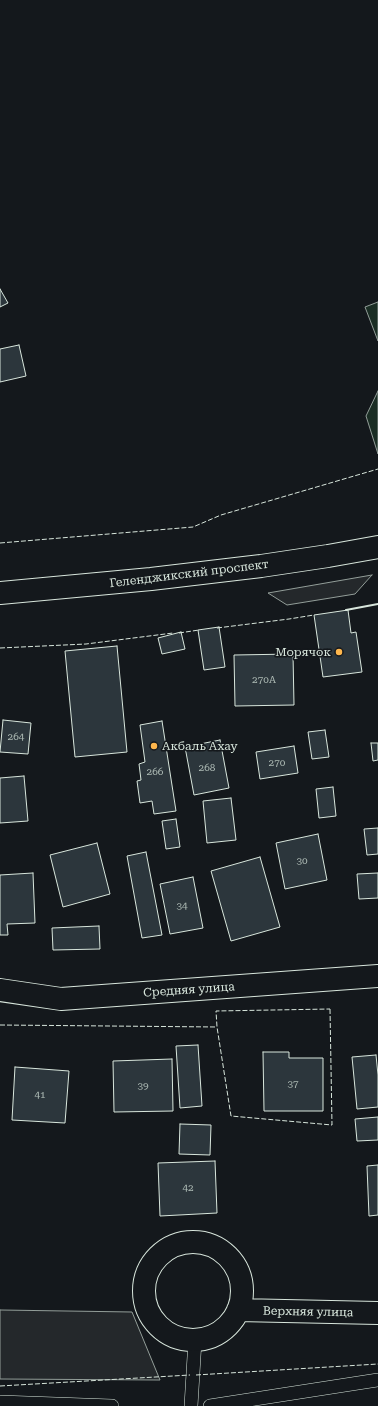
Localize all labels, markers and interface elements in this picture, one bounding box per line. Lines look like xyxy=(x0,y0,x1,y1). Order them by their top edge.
street label: Геленджикский проспект xyxy=(109,557,269,591)
place label: Морячок xyxy=(275,645,331,659)
marker: Морячок xyxy=(334,647,344,657)
house number: 270А xyxy=(252,674,276,686)
house number: 264 xyxy=(8,731,24,743)
place label: Акбаль Ахау xyxy=(162,739,238,753)
marker: Акбаль Ахау xyxy=(149,741,159,751)
house number: 270 xyxy=(269,757,285,769)
house number: 268 xyxy=(199,762,215,774)
house number: 266 xyxy=(147,766,163,778)
house number: 30 xyxy=(296,855,308,867)
house number: 34 xyxy=(176,900,188,912)
street label: Средняя улица xyxy=(143,980,235,1000)
house number: 37 xyxy=(287,1078,299,1090)
house number: 39 xyxy=(137,1080,149,1092)
house number: 41 xyxy=(34,1089,46,1101)
house number: 42 xyxy=(182,1182,194,1194)
street label: Верхняя улица xyxy=(263,1304,353,1320)

